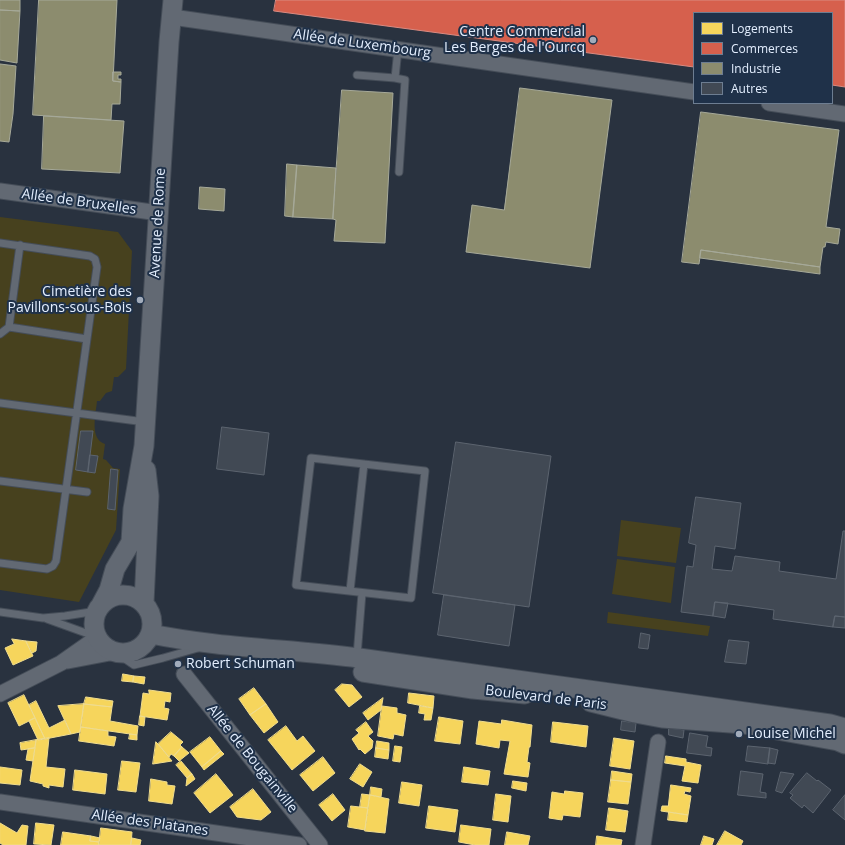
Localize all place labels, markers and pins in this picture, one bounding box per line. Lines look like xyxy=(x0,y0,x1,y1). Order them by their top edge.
place label: Centre Commercial Les Berges de l'Ourcq xyxy=(444,24,585,56)
marker: Centre Commercial Les Berges de l'Ourcq xyxy=(588,35,598,45)
place label: Cimetière des Pavillons-sous-Bois xyxy=(7,284,132,316)
marker: Cimetière des Pavillons-sous-Bois xyxy=(135,295,145,305)
place label: Robert Schuman xyxy=(186,656,295,672)
marker: Robert Schuman xyxy=(173,659,183,669)
place label: Louise Michel xyxy=(747,726,836,742)
marker: Louise Michel xyxy=(734,729,744,739)

